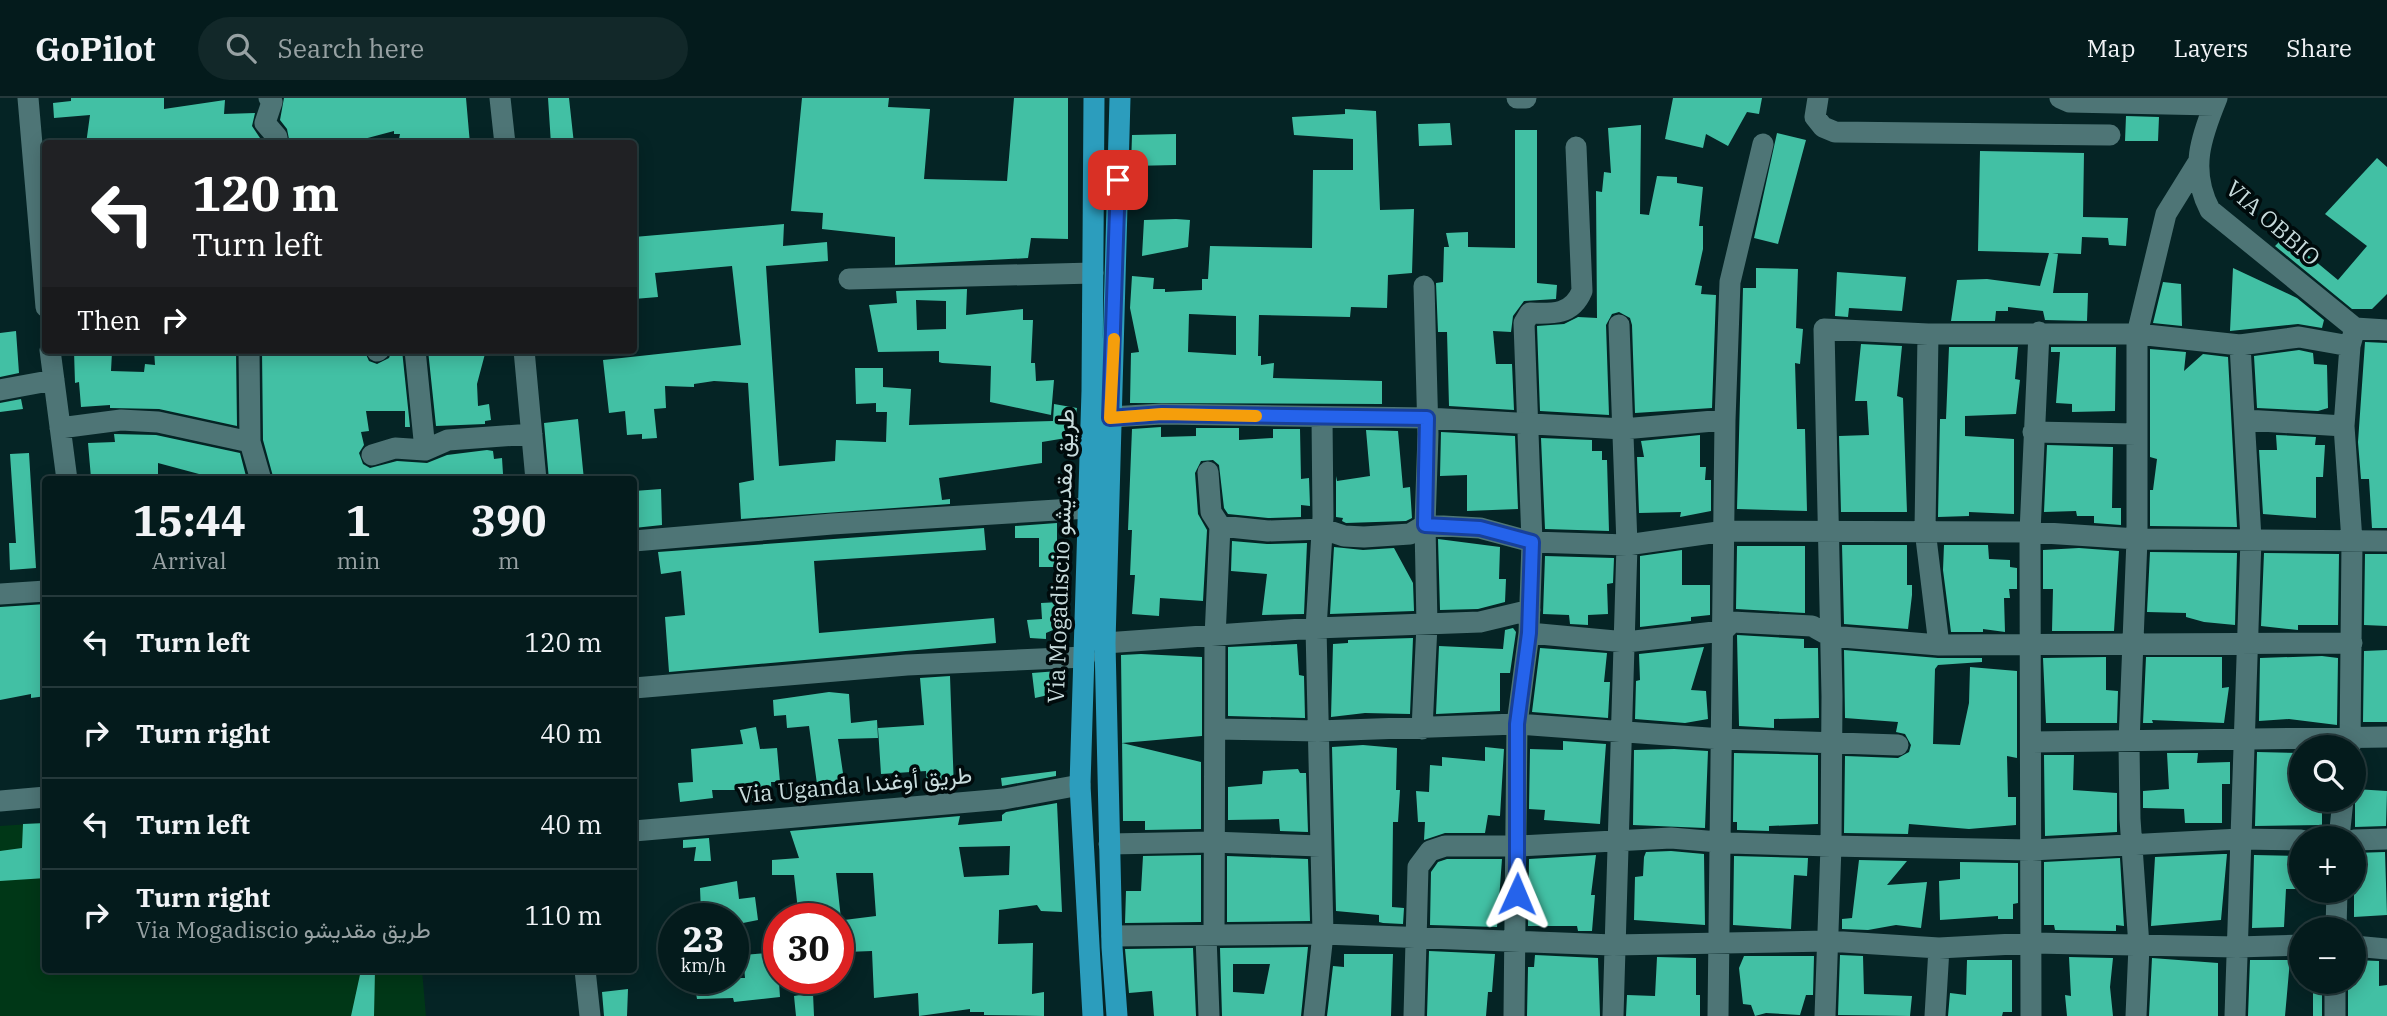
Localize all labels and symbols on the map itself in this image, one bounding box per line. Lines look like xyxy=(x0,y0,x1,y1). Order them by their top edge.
pin xyxy=(1088,150,1148,210)
street label: VIA OBBIO xyxy=(2220,173,2327,272)
street label: Via Mogadiscio طريق مقديشو xyxy=(1040,408,1081,704)
street label: Via Uganda طريق أوغندا xyxy=(737,759,973,810)
position arrow xyxy=(1480,857,1554,931)
speed limit sign: 30 xyxy=(763,903,854,994)

